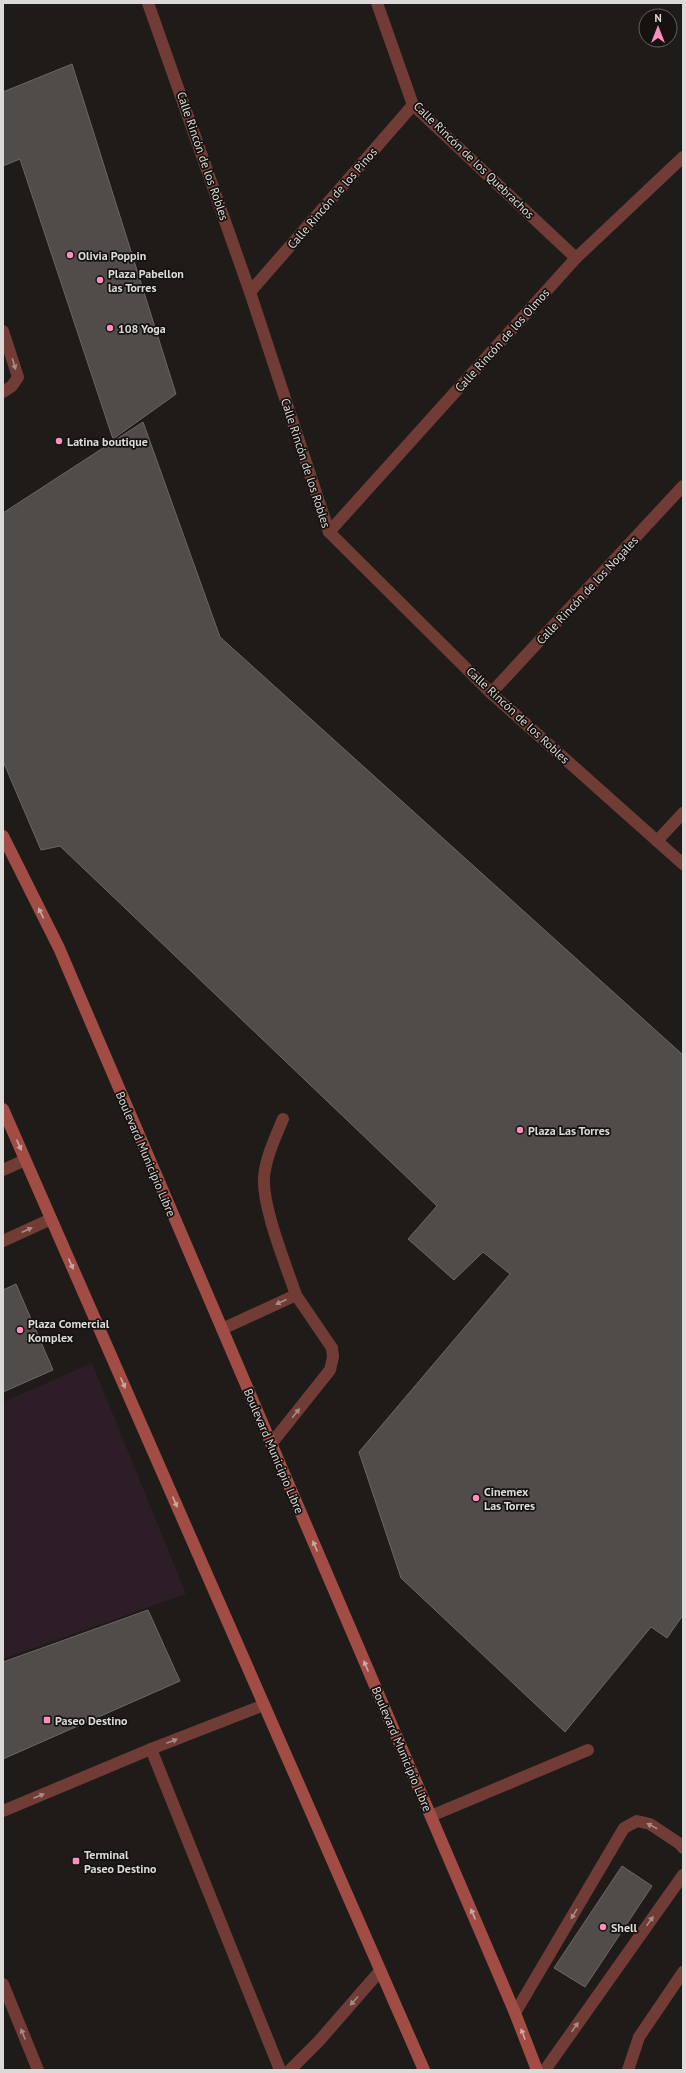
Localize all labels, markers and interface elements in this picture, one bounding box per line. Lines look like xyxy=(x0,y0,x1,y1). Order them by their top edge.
north arrow xyxy=(638,8,678,48)
text: N xyxy=(654,11,662,25)
street label: Calle Rincón de los Robles xyxy=(174,90,232,222)
street label: Calle Rincón de los Quebrachos xyxy=(411,98,537,222)
street label: Calle Rincón de los Pinos xyxy=(284,144,380,252)
place label: Olivia Poppin xyxy=(78,248,146,263)
marker: Olivia Poppin xyxy=(65,250,75,260)
place label: Plaza Pabellon las Torres xyxy=(108,266,184,295)
marker: Plaza Pabellon las Torres xyxy=(95,275,105,285)
street label: Calle Rincón de los Olmos xyxy=(452,285,552,395)
place label: 108 Yoga xyxy=(118,321,166,336)
marker: 108 Yoga xyxy=(105,323,115,333)
one-way arrow xyxy=(11,358,17,370)
street label: Calle Rincón de los Robles xyxy=(278,396,334,530)
place label: Latina boutique xyxy=(67,434,148,449)
marker: Latina boutique xyxy=(54,436,64,446)
street label: Calle Rincón de los Nogales xyxy=(533,533,641,647)
street label: Calle Rincón de los Robles xyxy=(463,663,573,767)
one-way arrow xyxy=(38,907,44,918)
street label: Boulevard Municipio Libre xyxy=(113,1089,179,1219)
place label: Plaza Las Torres xyxy=(528,1123,610,1138)
marker: Plaza Las Torres xyxy=(515,1125,525,1135)
one-way arrow xyxy=(16,1140,22,1152)
one-way arrow xyxy=(21,1227,33,1233)
one-way arrow xyxy=(68,1259,74,1271)
one-way arrow xyxy=(276,1299,287,1305)
place label: Plaza Comercial Komplex xyxy=(28,1316,110,1345)
marker: Plaza Comercial Komplex xyxy=(15,1325,25,1335)
one-way arrow xyxy=(120,1378,126,1389)
street label: Boulevard Municipio Libre xyxy=(241,1386,307,1516)
one-way arrow xyxy=(291,1408,300,1419)
place label: Cinemex Las Torres xyxy=(484,1484,535,1513)
marker: Cinemex Las Torres xyxy=(471,1493,481,1503)
one-way arrow xyxy=(172,1497,178,1508)
one-way arrow xyxy=(312,1541,318,1552)
one-way arrow xyxy=(363,1659,369,1671)
street label: Boulevard Municipio Libre xyxy=(369,1684,435,1814)
place label: Paseo Destino xyxy=(55,1713,128,1728)
marker: Paseo Destino xyxy=(42,1715,52,1725)
one-way arrow xyxy=(166,1737,178,1743)
one-way arrow xyxy=(33,1793,45,1799)
one-way arrow xyxy=(646,1823,658,1829)
place label: Terminal Paseo Destino xyxy=(84,1847,157,1876)
marker: Terminal Paseo Destino xyxy=(71,1856,81,1866)
one-way arrow xyxy=(470,1908,476,1919)
one-way arrow xyxy=(570,1908,577,1920)
one-way arrow xyxy=(646,1915,655,1926)
place label: Shell xyxy=(611,1920,638,1935)
marker: Shell xyxy=(598,1922,608,1932)
one-way arrow xyxy=(350,1995,359,2006)
one-way arrow xyxy=(571,2021,579,2032)
one-way arrow xyxy=(520,2027,526,2039)
one-way arrow xyxy=(20,2028,26,2039)

